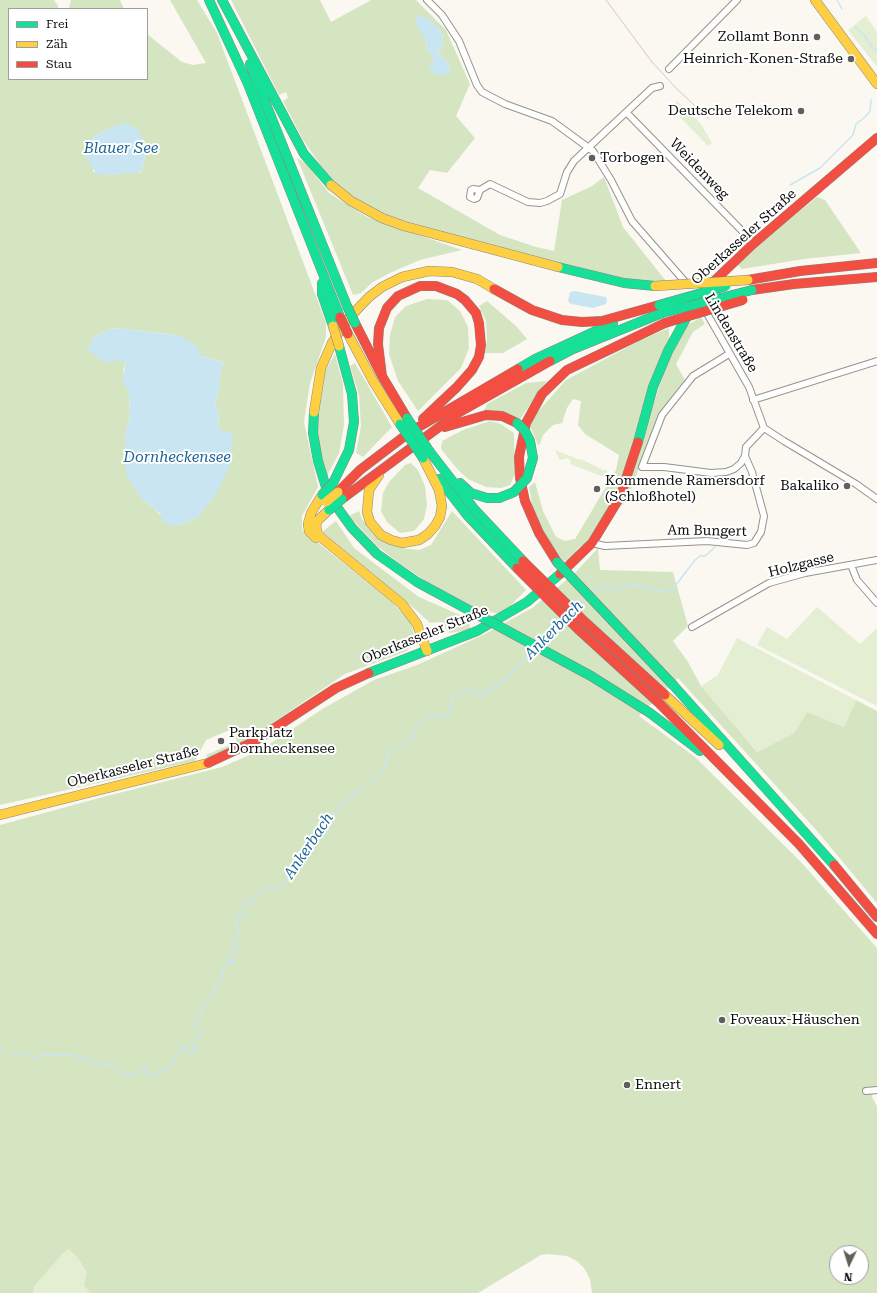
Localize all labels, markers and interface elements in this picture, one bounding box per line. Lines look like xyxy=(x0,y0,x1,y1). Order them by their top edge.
legend xyxy=(8,8,148,80)
text: Frei xyxy=(46,17,68,31)
place label: Zollamt Bonn xyxy=(718,29,809,45)
marker: Zollamt Bonn xyxy=(812,32,822,42)
text: Zäh xyxy=(46,37,68,51)
place label: Heinrich-Konen-Straße xyxy=(683,51,843,67)
marker: Heinrich-Konen-Straße xyxy=(846,54,856,64)
text: Stau xyxy=(46,57,72,71)
place label: Deutsche Telekom xyxy=(668,103,793,119)
marker: Deutsche Telekom xyxy=(796,106,806,116)
street label: Weidenweg xyxy=(666,135,732,203)
water label: Blauer See xyxy=(84,140,158,158)
place label: Torbogen xyxy=(600,150,665,166)
marker: Torbogen xyxy=(587,153,597,163)
street label: Oberkasseler Straße xyxy=(688,186,800,288)
street label: Lindenstraße xyxy=(701,290,761,376)
water label: Dornheckensee xyxy=(123,449,231,467)
place label: Kommende Ramersdorf (Schloßhotel) xyxy=(605,473,765,506)
place label: Bakaliko xyxy=(780,478,839,494)
marker: Bakaliko xyxy=(842,481,852,491)
marker: Kommende Ramersdorf (Schloßhotel) xyxy=(592,484,602,494)
street label: Am Bungert xyxy=(667,522,747,540)
street label: Holzgasse xyxy=(766,549,836,581)
water label: Ankerbach xyxy=(521,597,587,663)
street label: Oberkasseler Straße xyxy=(359,602,491,668)
place label: Parkplatz Dornheckensee xyxy=(229,725,335,758)
marker: Parkplatz Dornheckensee xyxy=(216,736,226,746)
street label: Oberkasseler Straße xyxy=(65,743,201,791)
water label: Ankerbach xyxy=(280,810,338,882)
place label: Foveaux-Häuschen xyxy=(730,1012,860,1028)
marker: Foveaux-Häuschen xyxy=(717,1015,727,1025)
place label: Ennert xyxy=(635,1077,681,1093)
marker: Ennert xyxy=(622,1080,632,1090)
north arrow xyxy=(829,1245,869,1285)
text: N xyxy=(844,1270,853,1283)

